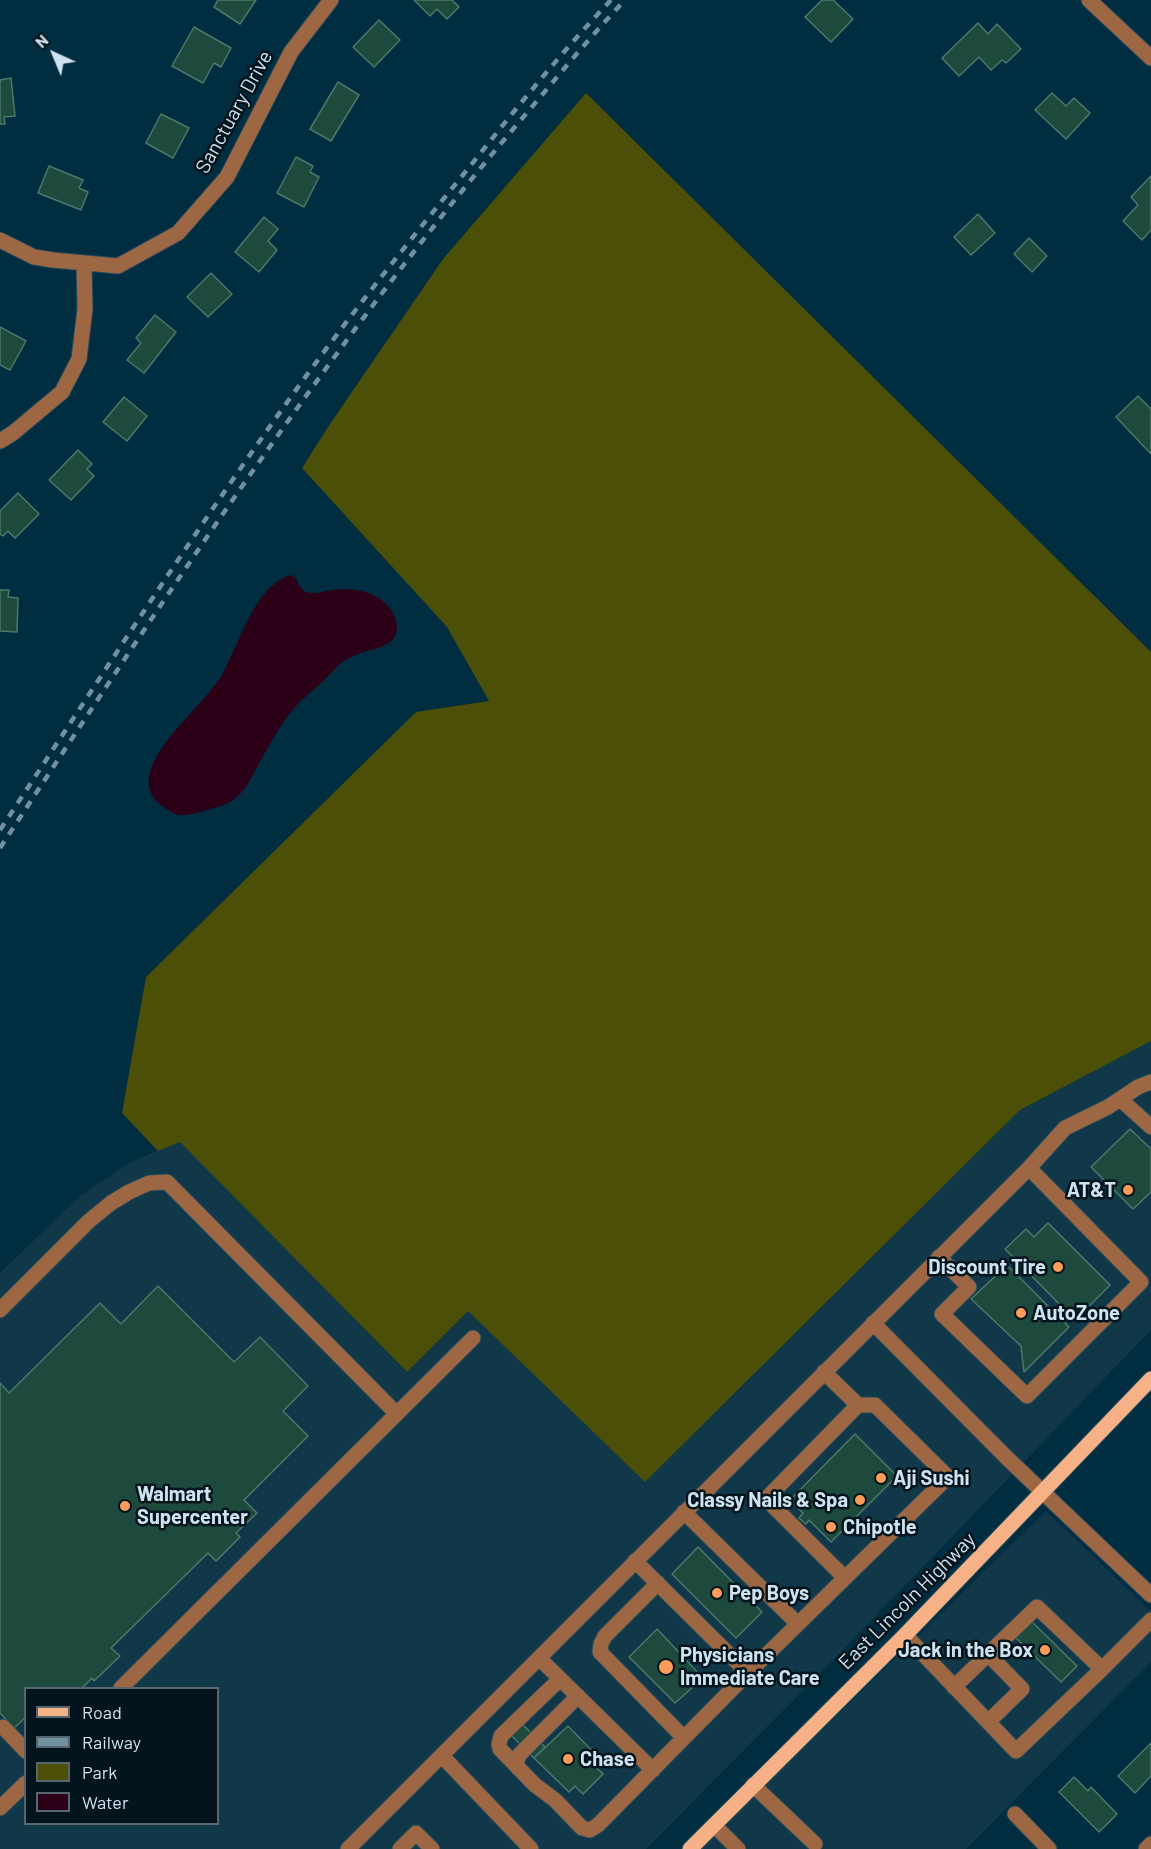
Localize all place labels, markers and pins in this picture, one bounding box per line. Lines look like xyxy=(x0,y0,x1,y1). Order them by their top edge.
place label: AT&T xyxy=(1067,1178,1116,1202)
marker: AT&T xyxy=(1121,1183,1135,1197)
place label: Discount Tire xyxy=(928,1255,1046,1279)
marker: Discount Tire xyxy=(1051,1260,1065,1274)
place label: AutoZone xyxy=(1033,1301,1120,1325)
marker: AutoZone xyxy=(1014,1306,1028,1320)
place label: Aji Sushi xyxy=(893,1466,969,1490)
marker: Aji Sushi xyxy=(874,1471,888,1485)
place label: Walmart Supercenter xyxy=(137,1482,248,1529)
place label: Classy Nails & Spa xyxy=(687,1488,848,1512)
marker: Classy Nails & Spa xyxy=(853,1493,867,1507)
marker: Walmart Supercenter xyxy=(118,1499,132,1513)
place label: Chipotle xyxy=(843,1515,917,1539)
marker: Chipotle xyxy=(824,1520,838,1534)
place label: Pep Boys xyxy=(729,1581,809,1605)
marker: Pep Boys xyxy=(710,1586,724,1600)
place label: Jack in the Box xyxy=(898,1638,1033,1662)
place label: Physicians Immediate Care xyxy=(680,1643,820,1690)
marker: Jack in the Box xyxy=(1038,1643,1052,1657)
marker: Physicians Immediate Care xyxy=(657,1658,675,1676)
place label: Chase xyxy=(580,1747,635,1771)
marker: Chase xyxy=(561,1752,575,1766)

